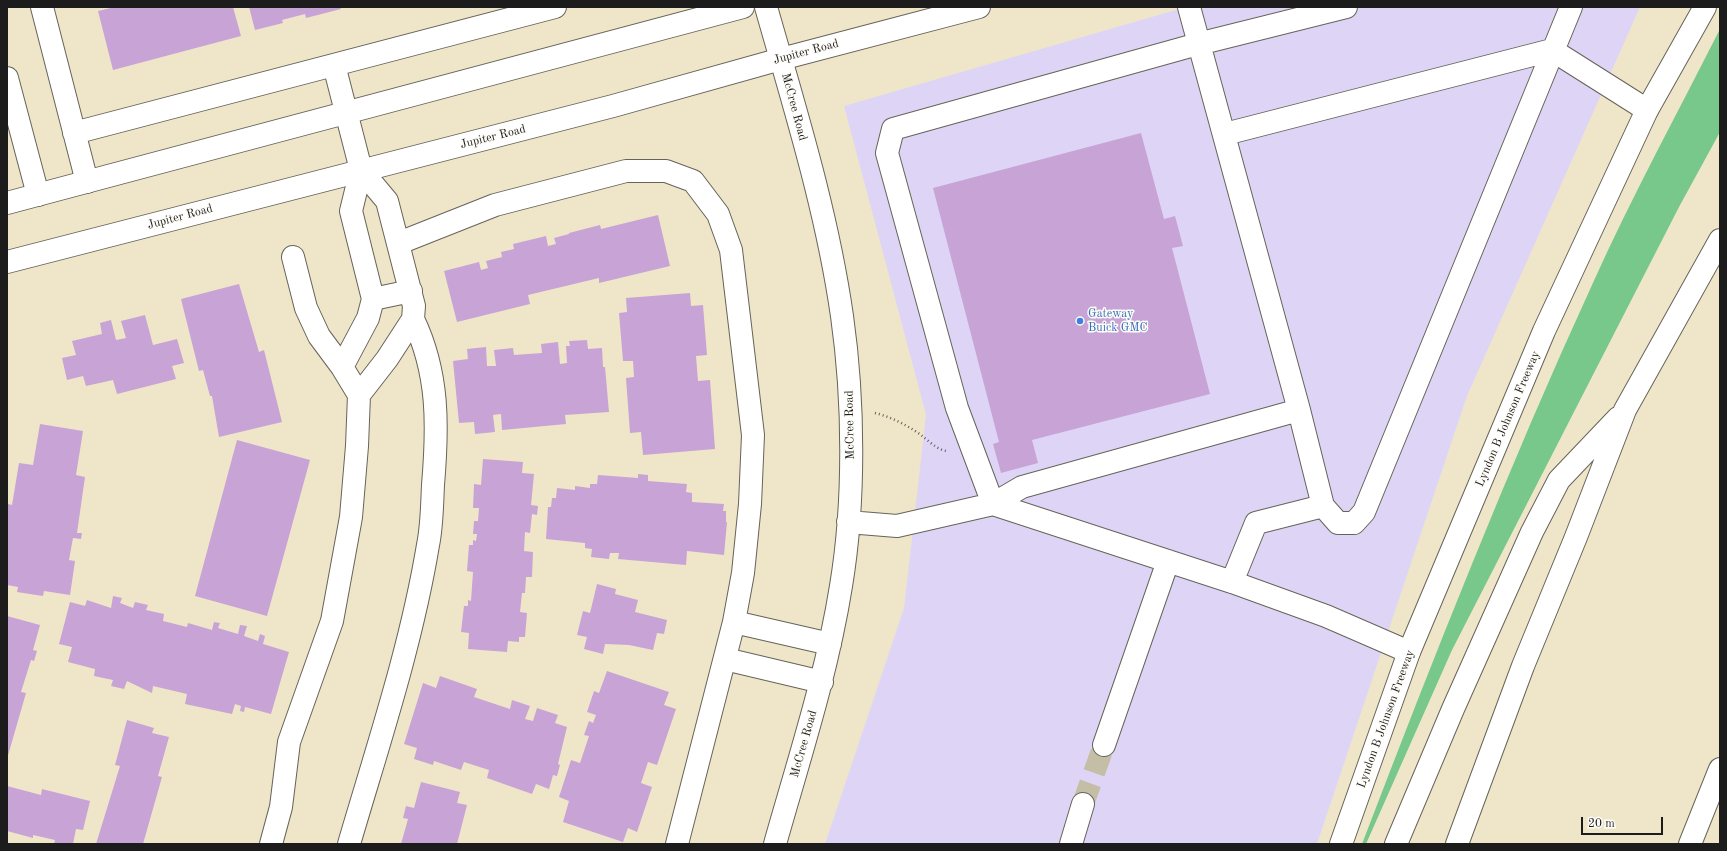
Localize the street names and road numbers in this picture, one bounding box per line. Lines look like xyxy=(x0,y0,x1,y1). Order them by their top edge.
street label: Jupiter Road xyxy=(772,36,840,68)
street label: McCree Road xyxy=(778,72,810,142)
street label: Jupiter Road xyxy=(459,122,527,152)
street label: Jupiter Road xyxy=(146,201,214,233)
street label: Lyndon B Johnson Freeway xyxy=(1473,349,1543,489)
street label: McCree Road xyxy=(842,390,858,460)
street label: Lyndon B Johnson Freeway xyxy=(1354,648,1418,790)
street label: McCree Road xyxy=(788,709,820,779)

